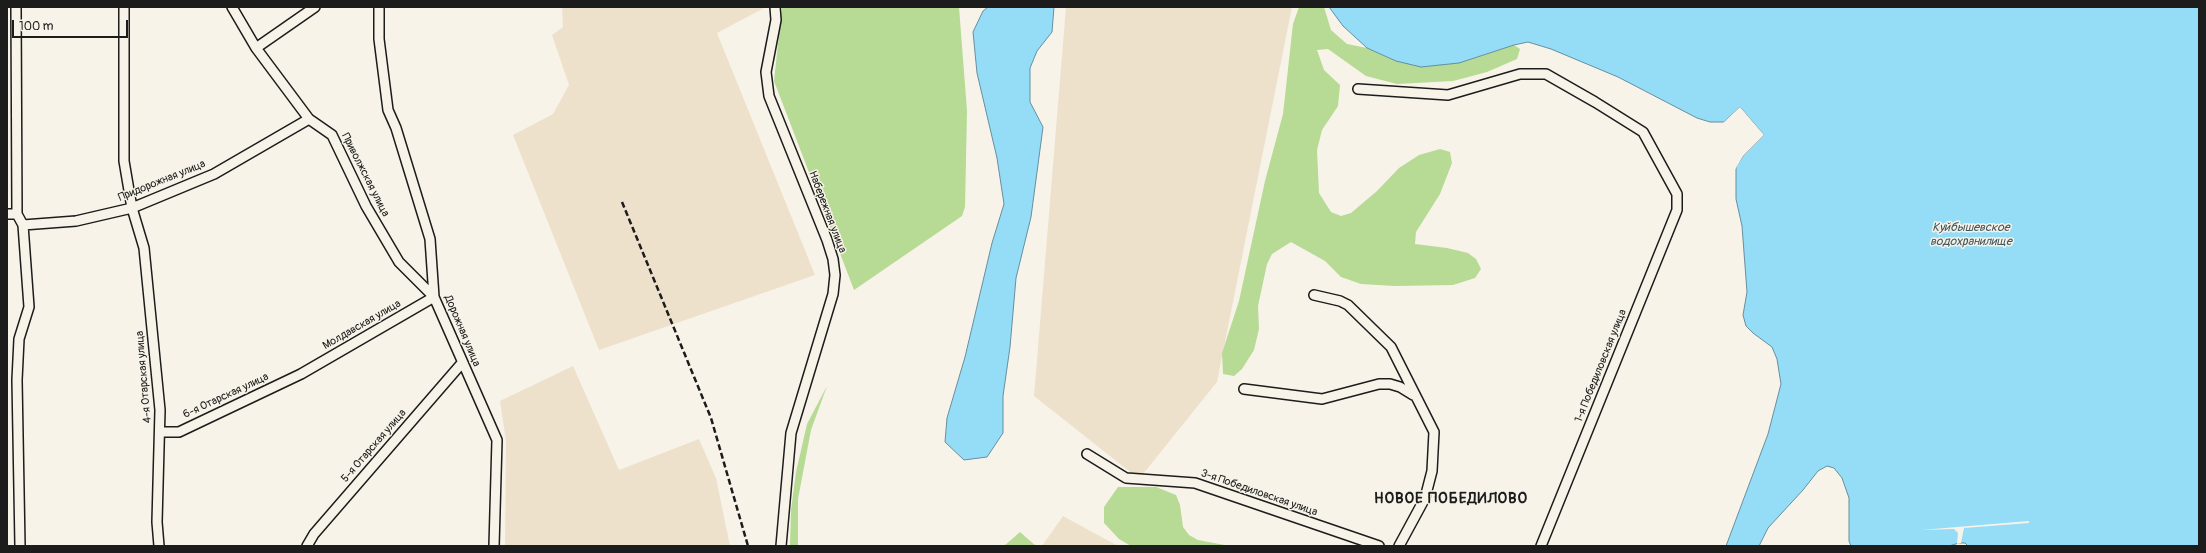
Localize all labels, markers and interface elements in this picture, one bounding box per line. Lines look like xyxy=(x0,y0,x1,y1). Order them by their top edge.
scale bar xyxy=(14,12,130,38)
text: 100 m xyxy=(19,19,53,34)
street label: Приволжская улица xyxy=(338,131,392,219)
street label: Придорожная улица xyxy=(116,157,208,205)
street label: Набережная улица xyxy=(805,169,849,255)
water label: Куйбышевское водохранилище xyxy=(1930,221,2012,249)
street label: Дорожная улица xyxy=(441,293,483,369)
street label: Молдавская улица xyxy=(321,297,403,353)
street label: 1-я Победиловская улица xyxy=(1572,308,1630,424)
street label: 4-я Отарская улица xyxy=(133,330,155,424)
street label: 6-я Отарская улица xyxy=(181,370,271,422)
street label: 5-я Отарская улица xyxy=(339,407,409,485)
street label: 3-я Победиловская улица xyxy=(1199,467,1319,519)
district label: НОВОЕ ПОБЕДИЛОВО xyxy=(1374,490,1528,508)

